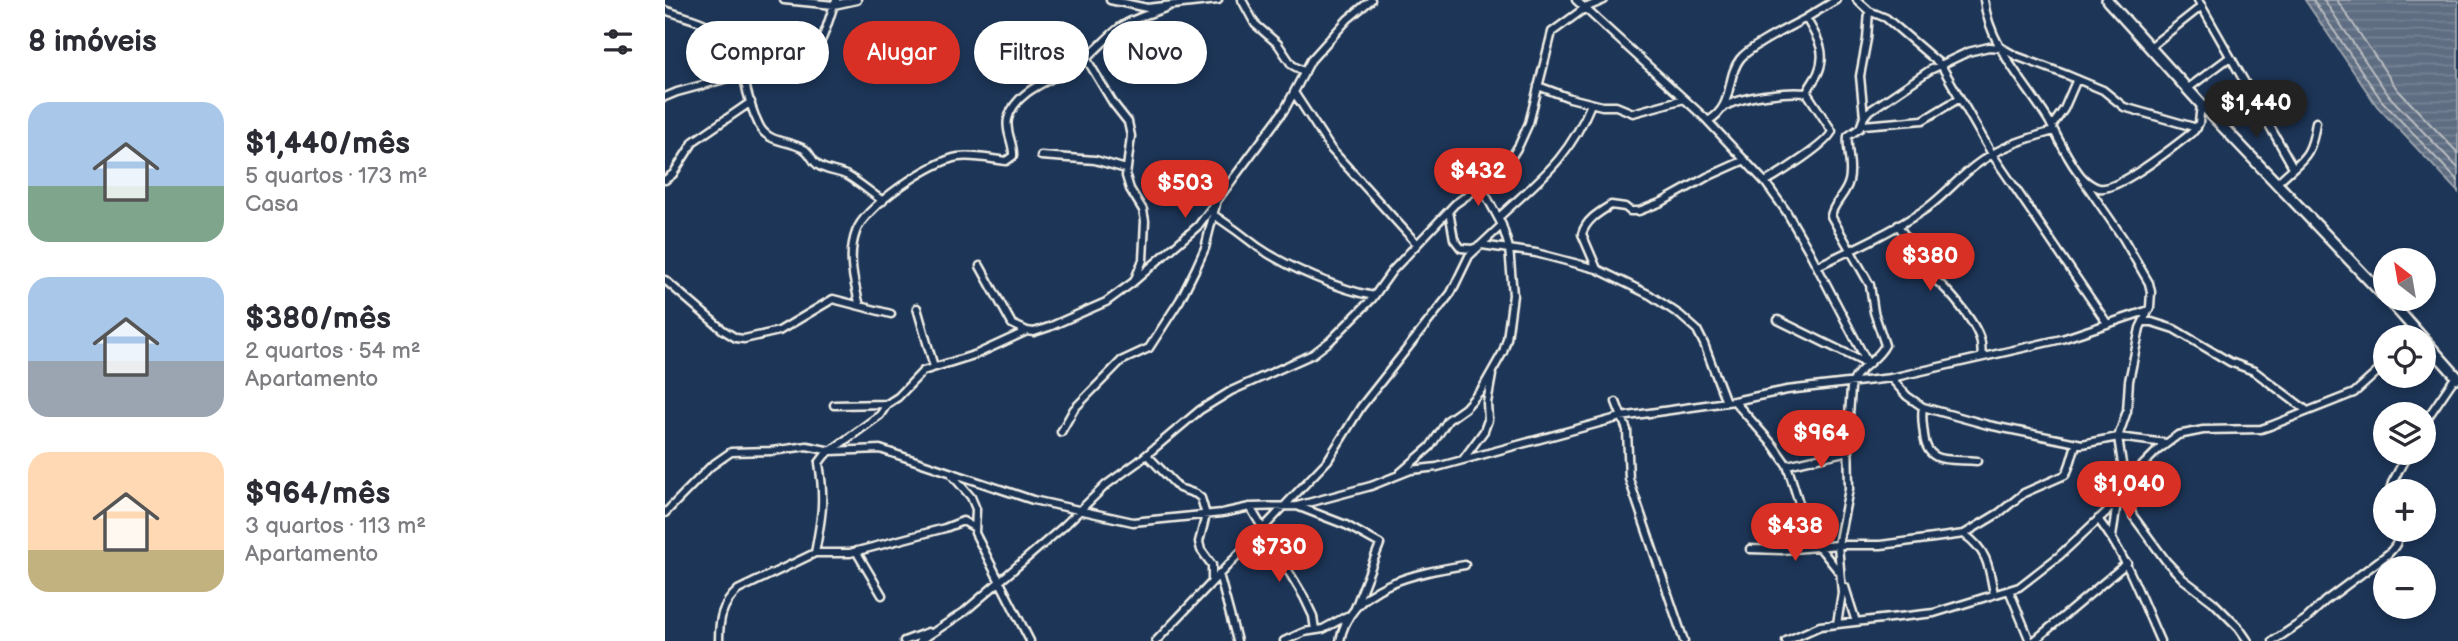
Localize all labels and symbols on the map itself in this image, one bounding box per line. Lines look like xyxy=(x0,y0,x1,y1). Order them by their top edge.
pin: $1,440 xyxy=(2199,80,2313,140)
pin: $432 xyxy=(1437,148,1519,208)
pin: $503 xyxy=(1144,160,1226,220)
pin: $380 xyxy=(1889,233,1971,293)
north arrow xyxy=(2373,248,2436,312)
pin: $964 xyxy=(1780,410,1862,470)
pin: $1,040 xyxy=(2072,462,2186,521)
pin: $438 xyxy=(1754,504,1836,563)
pin: $730 xyxy=(1238,524,1320,584)

